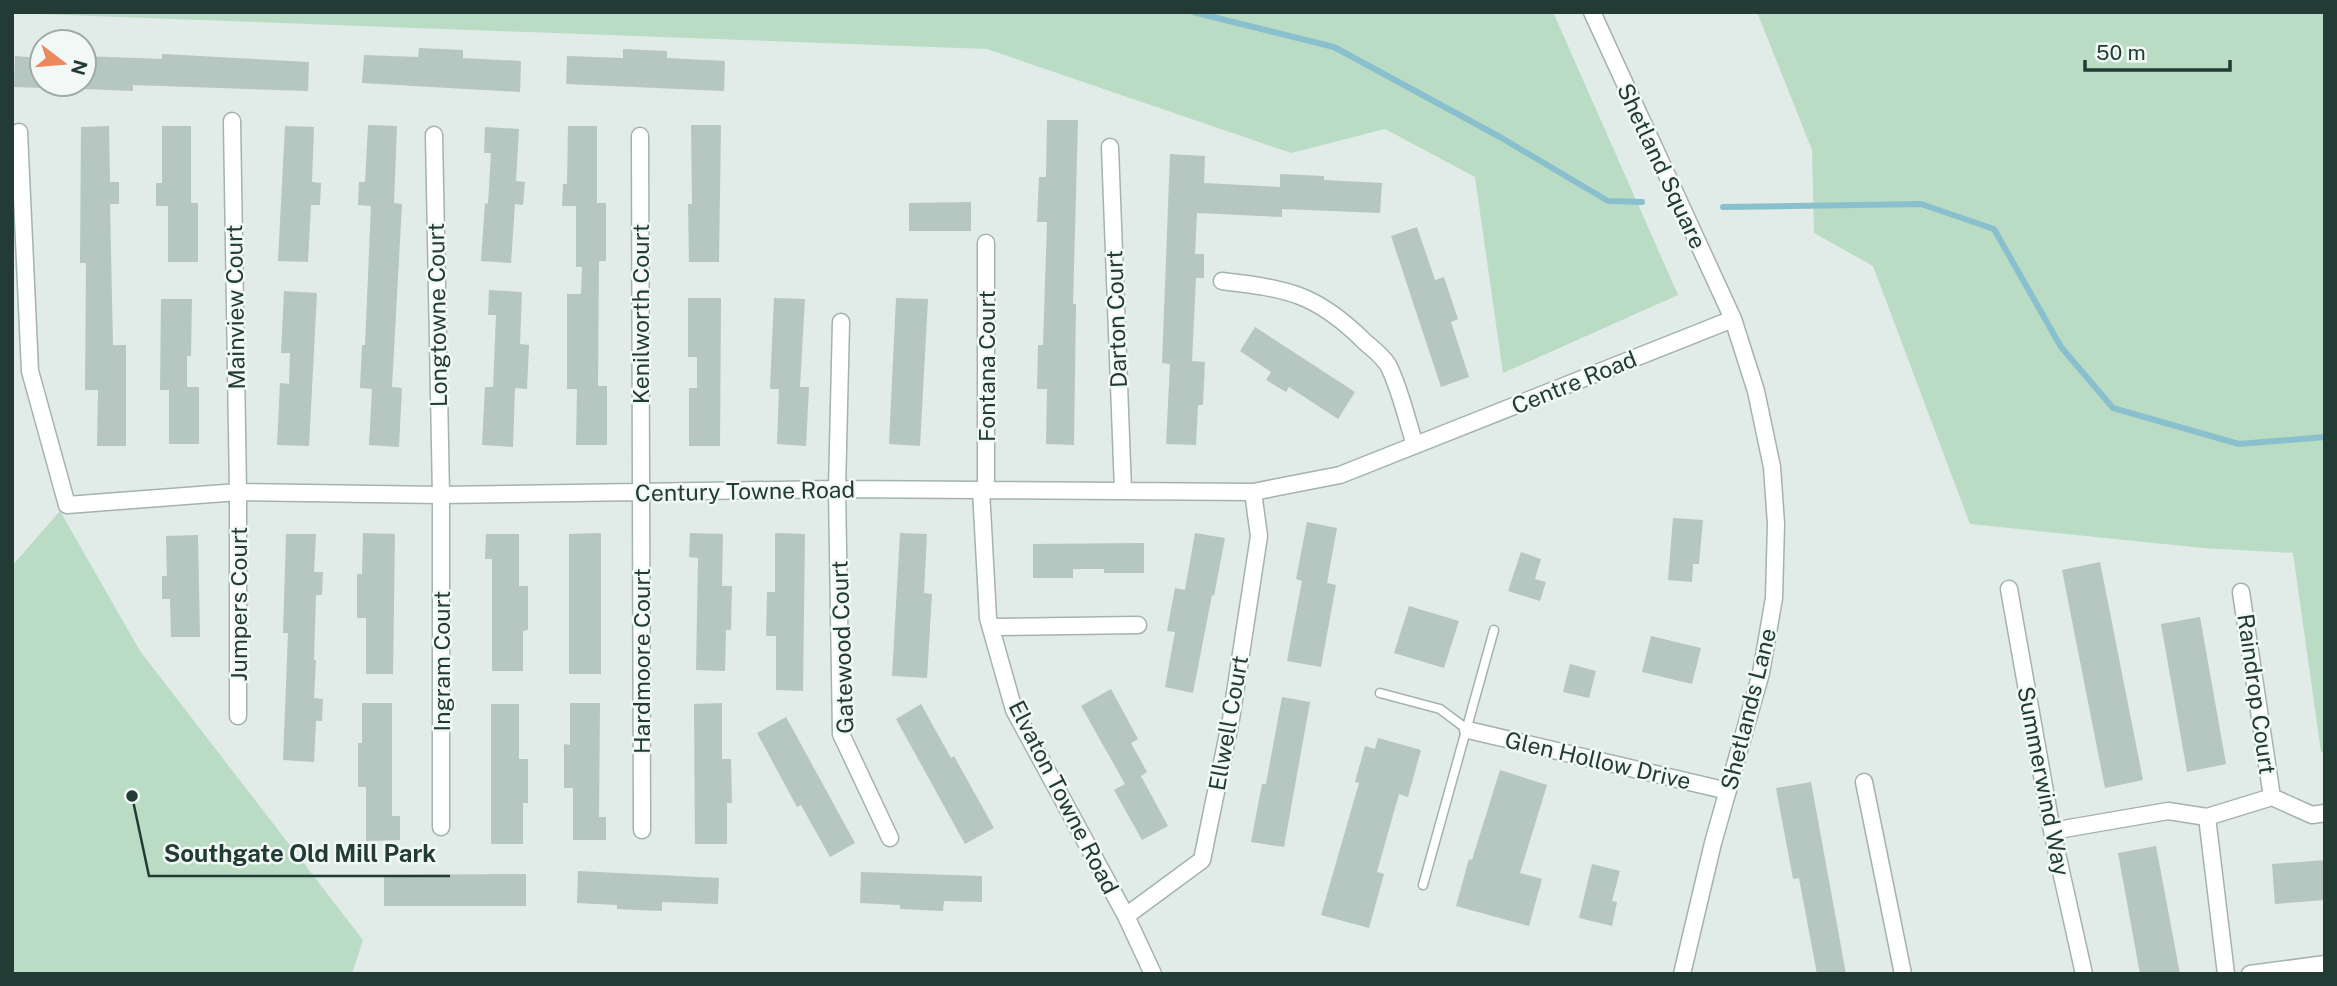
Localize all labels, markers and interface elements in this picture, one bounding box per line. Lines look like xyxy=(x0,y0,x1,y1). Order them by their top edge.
north arrow xyxy=(28,28,98,98)
scale bar xyxy=(2085,28,2230,72)
text: 50 m xyxy=(2096,40,2146,65)
text: N xyxy=(67,58,92,78)
street label: Shetland Square xyxy=(1612,79,1712,253)
street label: Longtowne Court xyxy=(422,223,452,407)
street label: Mainview Court xyxy=(220,224,250,390)
street label: Kenilworth Court xyxy=(627,224,654,404)
street label: Darton Court xyxy=(1100,250,1132,388)
street label: Fontana Court xyxy=(973,290,1000,442)
street label: Centre Road xyxy=(1508,345,1640,419)
street label: Century Towne Road xyxy=(635,476,855,506)
street label: Jumpers Court xyxy=(225,527,252,682)
street label: Gatewood Court xyxy=(825,560,859,734)
street label: Hardmoore Court xyxy=(628,568,655,754)
street label: Ingram Court xyxy=(428,591,455,731)
street label: Raindrop Court xyxy=(2232,612,2282,776)
street label: Shetlands Lane xyxy=(1715,625,1781,793)
street label: Ellwell Court xyxy=(1203,653,1253,793)
street label: Summerwind Way xyxy=(2012,684,2076,878)
street label: Elvaton Towne Road xyxy=(1003,696,1125,898)
street label: Glen Hollow Drive xyxy=(1502,725,1694,795)
callout: Southgate Old Mill Park xyxy=(149,831,450,876)
text: Southgate Old Mill Park xyxy=(164,839,436,867)

